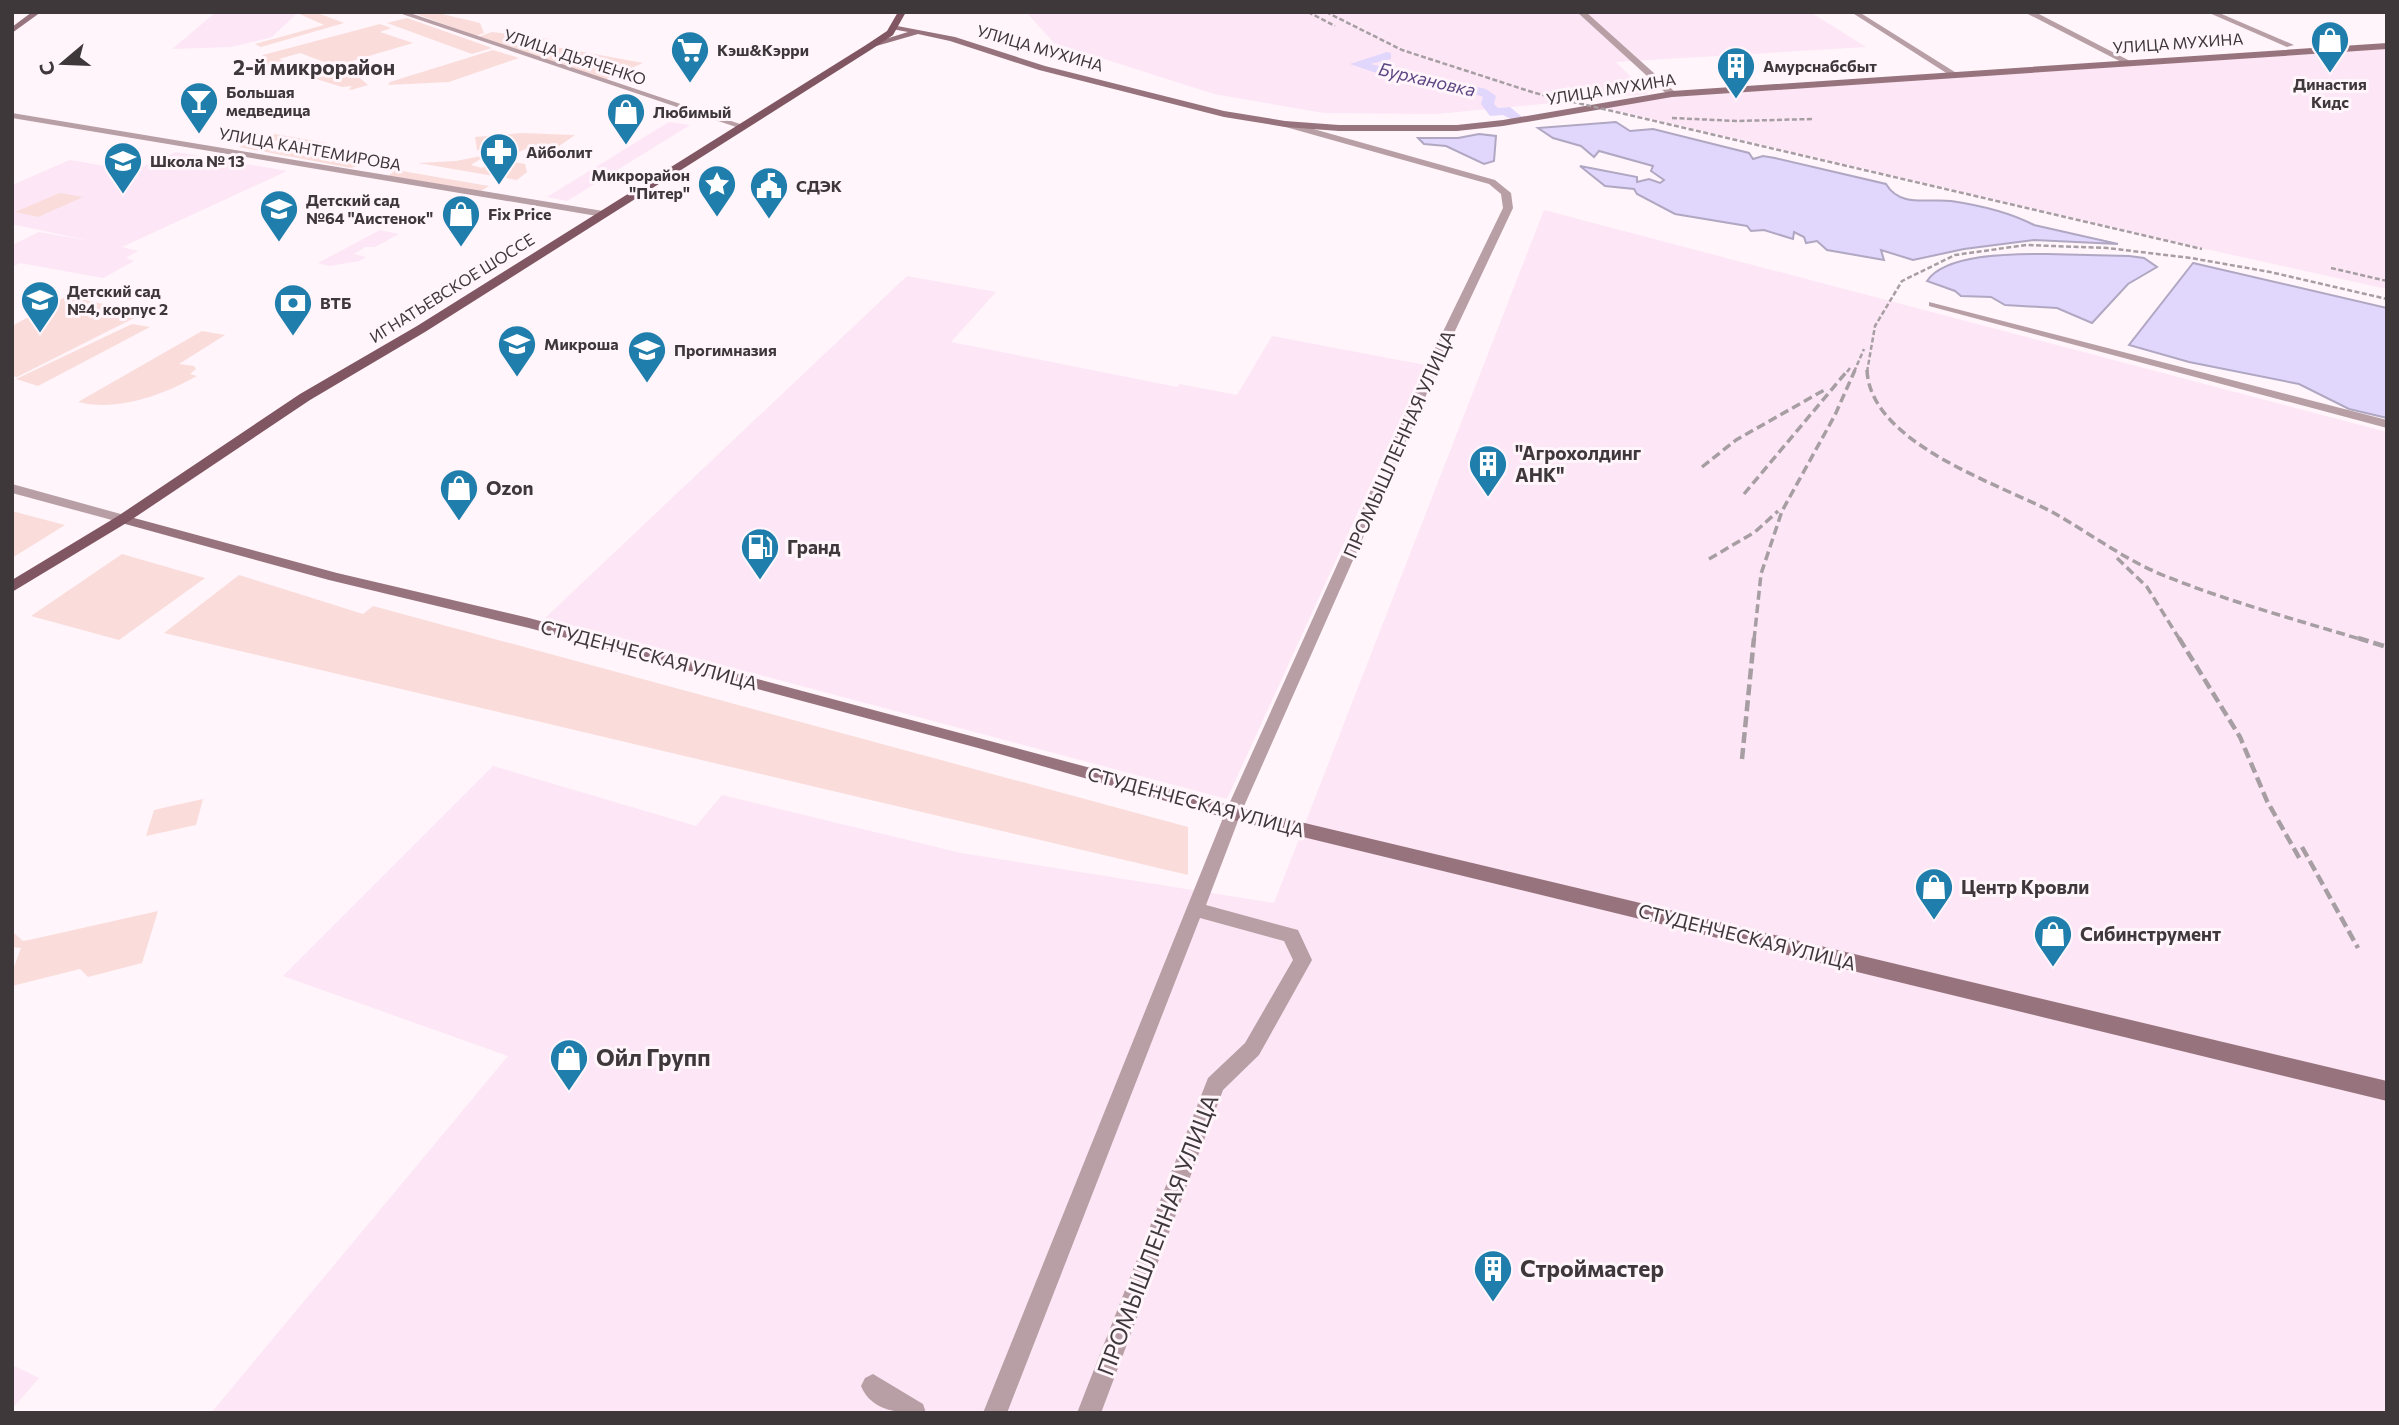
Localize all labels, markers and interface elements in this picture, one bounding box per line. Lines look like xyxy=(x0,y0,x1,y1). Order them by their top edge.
shop icon: Династия Кидс xyxy=(2309,19,2351,74)
street label: УЛИЦА МУХИНА xyxy=(975,20,1106,75)
street label: УЛИЦА ДЬЯЧЕНКО xyxy=(502,25,649,89)
north arrow xyxy=(28,28,98,98)
street label: УЛИЦА МУХИНА xyxy=(2112,28,2244,57)
supermarket icon: Кэш&Кэрри xyxy=(669,29,711,84)
place label: Кэш&Кэрри xyxy=(717,40,809,59)
building icon: Амурснабсбыт xyxy=(1715,45,1757,100)
district label: 2-й микрорайон xyxy=(233,54,395,79)
place label: Амурснабсбыт xyxy=(1763,56,1877,75)
water label: Бурхановка xyxy=(1377,57,1478,101)
text: С xyxy=(33,59,59,79)
street label: УЛИЦА МУХИНА xyxy=(1545,69,1677,108)
place label: Династия Кидс xyxy=(2293,74,2367,111)
bar icon: Большая медведица xyxy=(178,80,220,135)
place label: Большая медведица xyxy=(226,82,310,119)
shop icon: Любимый xyxy=(605,91,647,146)
place label: Любимый xyxy=(653,102,731,121)
street label: УЛИЦА КАНТЕМИРОВА xyxy=(217,123,403,174)
pharmacy icon: Айболит xyxy=(478,131,520,186)
school or university icon: Школа № 13 xyxy=(102,140,144,195)
place label: Айболит xyxy=(526,142,593,161)
place label: Школа № 13 xyxy=(150,151,245,170)
place icon: Микрорайон "Питер" xyxy=(696,163,738,218)
place label: Микрорайон "Питер" xyxy=(591,165,690,202)
public building icon: СДЭК xyxy=(748,165,790,220)
place label: СДЭК xyxy=(796,176,842,195)
school or university icon: Детский сад №64 "Аистенок" xyxy=(258,188,300,243)
place label: Детский сад №64 "Аистенок" xyxy=(306,190,433,227)
shop icon: Fix Price xyxy=(440,193,482,248)
place label: Fix Price xyxy=(488,204,551,223)
street label: ИГНАТЬЕВСКОЕ ШОССЕ xyxy=(366,229,538,346)
school or university icon: Детский сад №4, корпус 2 xyxy=(19,279,61,334)
place label: Детский сад №4, корпус 2 xyxy=(67,281,168,318)
bank icon: ВТБ xyxy=(272,282,314,337)
place label: ВТБ xyxy=(320,293,351,312)
school or university icon: Микроша xyxy=(496,323,538,378)
street label: ПРОМЫШЛЕННАЯ УЛИЦА xyxy=(1338,326,1459,561)
school or university icon: Прогимназия xyxy=(626,329,668,384)
place label: Микроша xyxy=(544,334,619,353)
place label: Прогимназия xyxy=(674,340,777,359)
place label: "Агрохолдинг АНК" xyxy=(1515,441,1642,486)
building icon: "Агрохолдинг АНК" xyxy=(1467,443,1509,498)
shop icon: Ozon xyxy=(438,467,480,522)
place label: Ozon xyxy=(486,476,534,499)
fuel station icon: Гранд xyxy=(739,526,781,581)
place label: Гранд xyxy=(787,535,841,558)
street label: СТУДЕНЧЕСКАЯ УЛИЦА xyxy=(538,615,760,695)
street label: СТУДЕНЧЕСКАЯ УЛИЦА xyxy=(1085,762,1307,842)
shop icon: Центр Кровли xyxy=(1913,866,1955,921)
place label: Центр Кровли xyxy=(1961,875,2089,898)
street label: СТУДЕНЧЕСКАЯ УЛИЦА xyxy=(1636,898,1858,975)
shop icon: Сибинструмент xyxy=(2032,913,2074,968)
place label: Сибинструмент xyxy=(2080,922,2221,945)
shop icon: Ойл Групп xyxy=(548,1037,590,1092)
place label: Ойл Групп xyxy=(596,1043,711,1071)
street label: ПРОМЫШЛЕННАЯ УЛИЦА xyxy=(1090,1090,1224,1379)
building icon: Строймастер xyxy=(1472,1248,1514,1303)
place label: Строймастер xyxy=(1520,1254,1664,1282)

